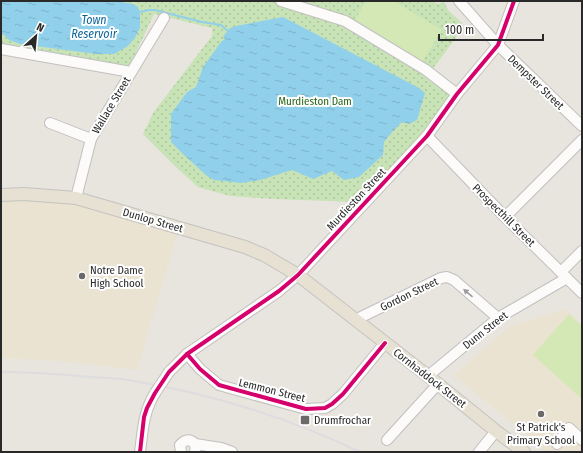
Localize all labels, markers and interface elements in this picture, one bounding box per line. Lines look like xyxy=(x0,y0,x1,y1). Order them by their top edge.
water label: Town Reservoir xyxy=(71,13,118,41)
north arrow xyxy=(16,16,56,56)
scale bar xyxy=(439,16,543,42)
text: N xyxy=(34,20,46,35)
text: 100 m xyxy=(445,23,474,37)
street label: Dempster Street xyxy=(505,52,567,113)
street label: Wallace Street xyxy=(89,74,134,136)
park label: Murdieston Dam xyxy=(278,95,352,108)
street label: Murdieston Street xyxy=(324,165,389,233)
street label: Prospecthill Street xyxy=(470,181,538,250)
street label: Dunlop Street xyxy=(121,206,185,235)
place label: Notre Dame High School xyxy=(90,264,144,290)
marker: Notre Dame High School xyxy=(77,271,87,281)
street label: Gordon Street xyxy=(378,275,441,314)
one-way arrow xyxy=(463,288,474,297)
street label: Dunn Street xyxy=(460,309,511,352)
street label: Cornhaddock Street xyxy=(391,346,469,411)
street label: Lemmon Street xyxy=(237,376,307,405)
marker: St Patrick's Primary School xyxy=(536,409,546,419)
marker: Drumfrochar xyxy=(299,414,311,426)
place label: Drumfrochar xyxy=(314,414,371,427)
place label: St Patrick's Primary School xyxy=(507,421,575,447)

